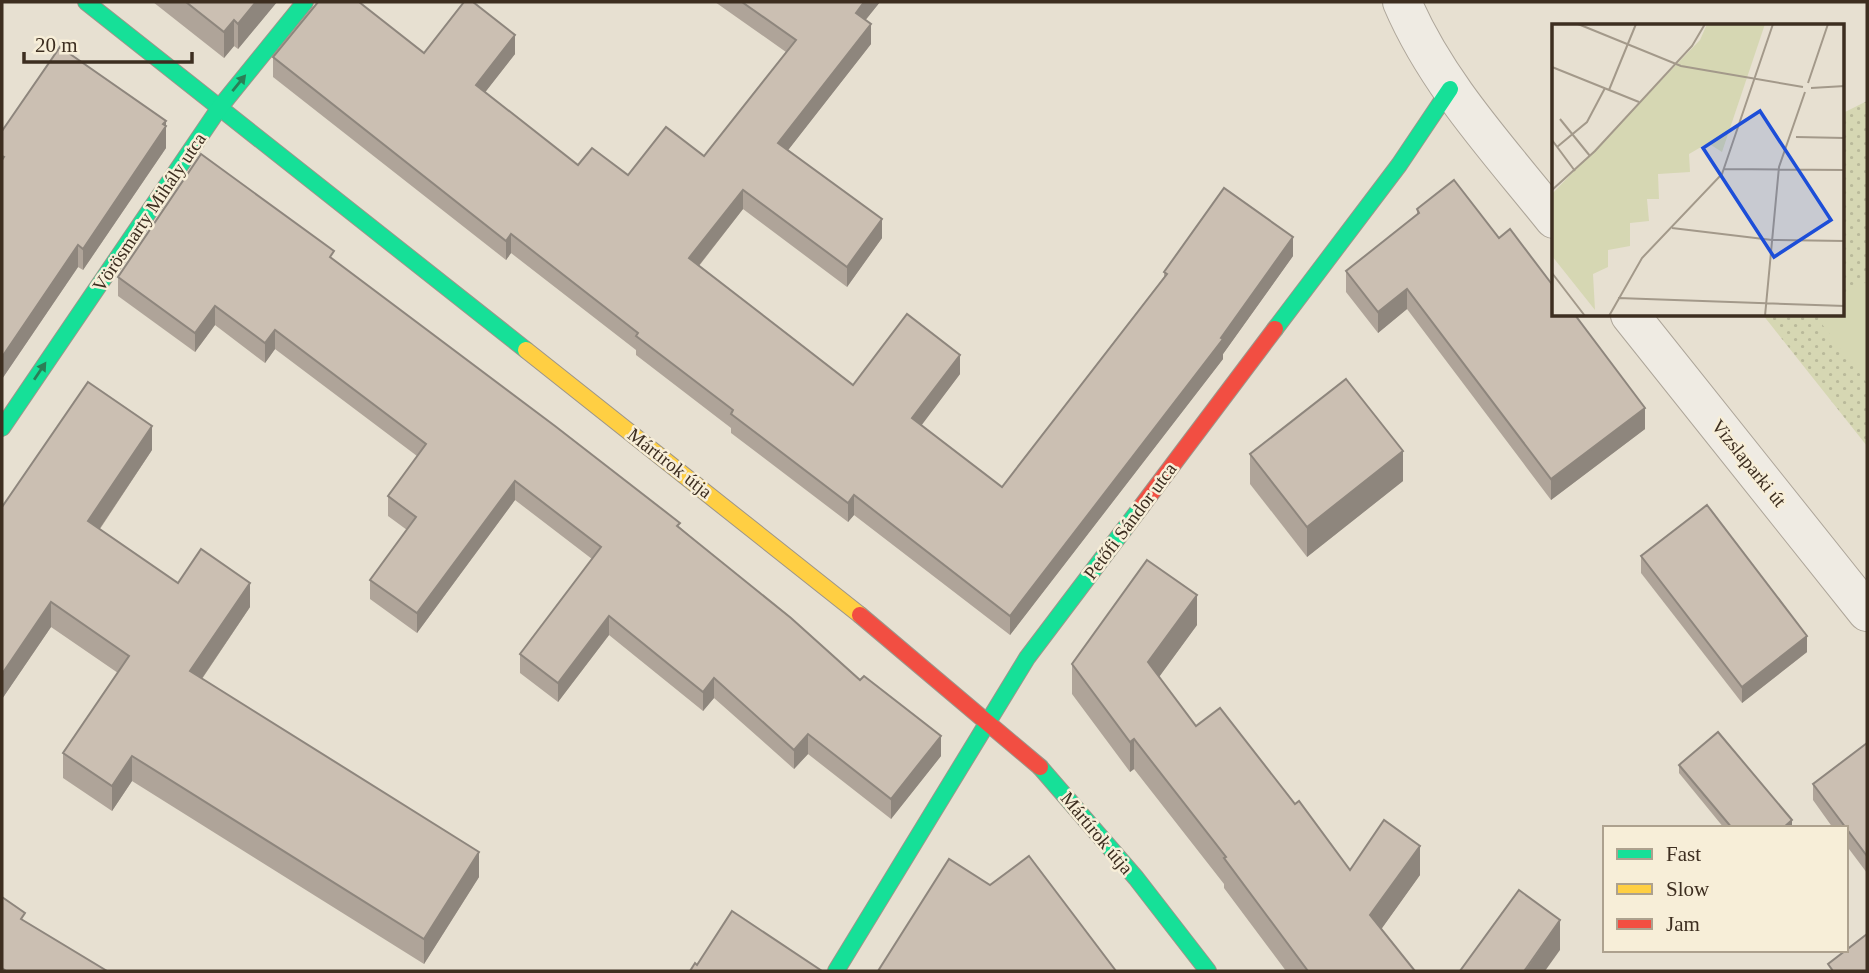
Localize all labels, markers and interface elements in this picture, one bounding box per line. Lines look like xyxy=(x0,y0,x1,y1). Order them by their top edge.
scale bar xyxy=(24,21,192,65)
inset map xyxy=(1552,24,1844,317)
text: 20 m xyxy=(35,33,78,57)
one-way arrow xyxy=(231,75,246,92)
street label: Vörösmarty Mihály utca xyxy=(88,128,210,295)
one-way arrow xyxy=(33,362,47,380)
street label: Vizslaparki út xyxy=(1707,415,1791,511)
street label: Mártírok útja xyxy=(624,424,717,503)
street label: Petőfi Sándor utca xyxy=(1079,458,1181,583)
street label: Mártírok útja xyxy=(1057,788,1138,879)
legend xyxy=(1603,826,1848,952)
text: Fast xyxy=(1666,842,1701,866)
text: Slow xyxy=(1666,877,1710,901)
text: Jam xyxy=(1666,912,1700,936)

